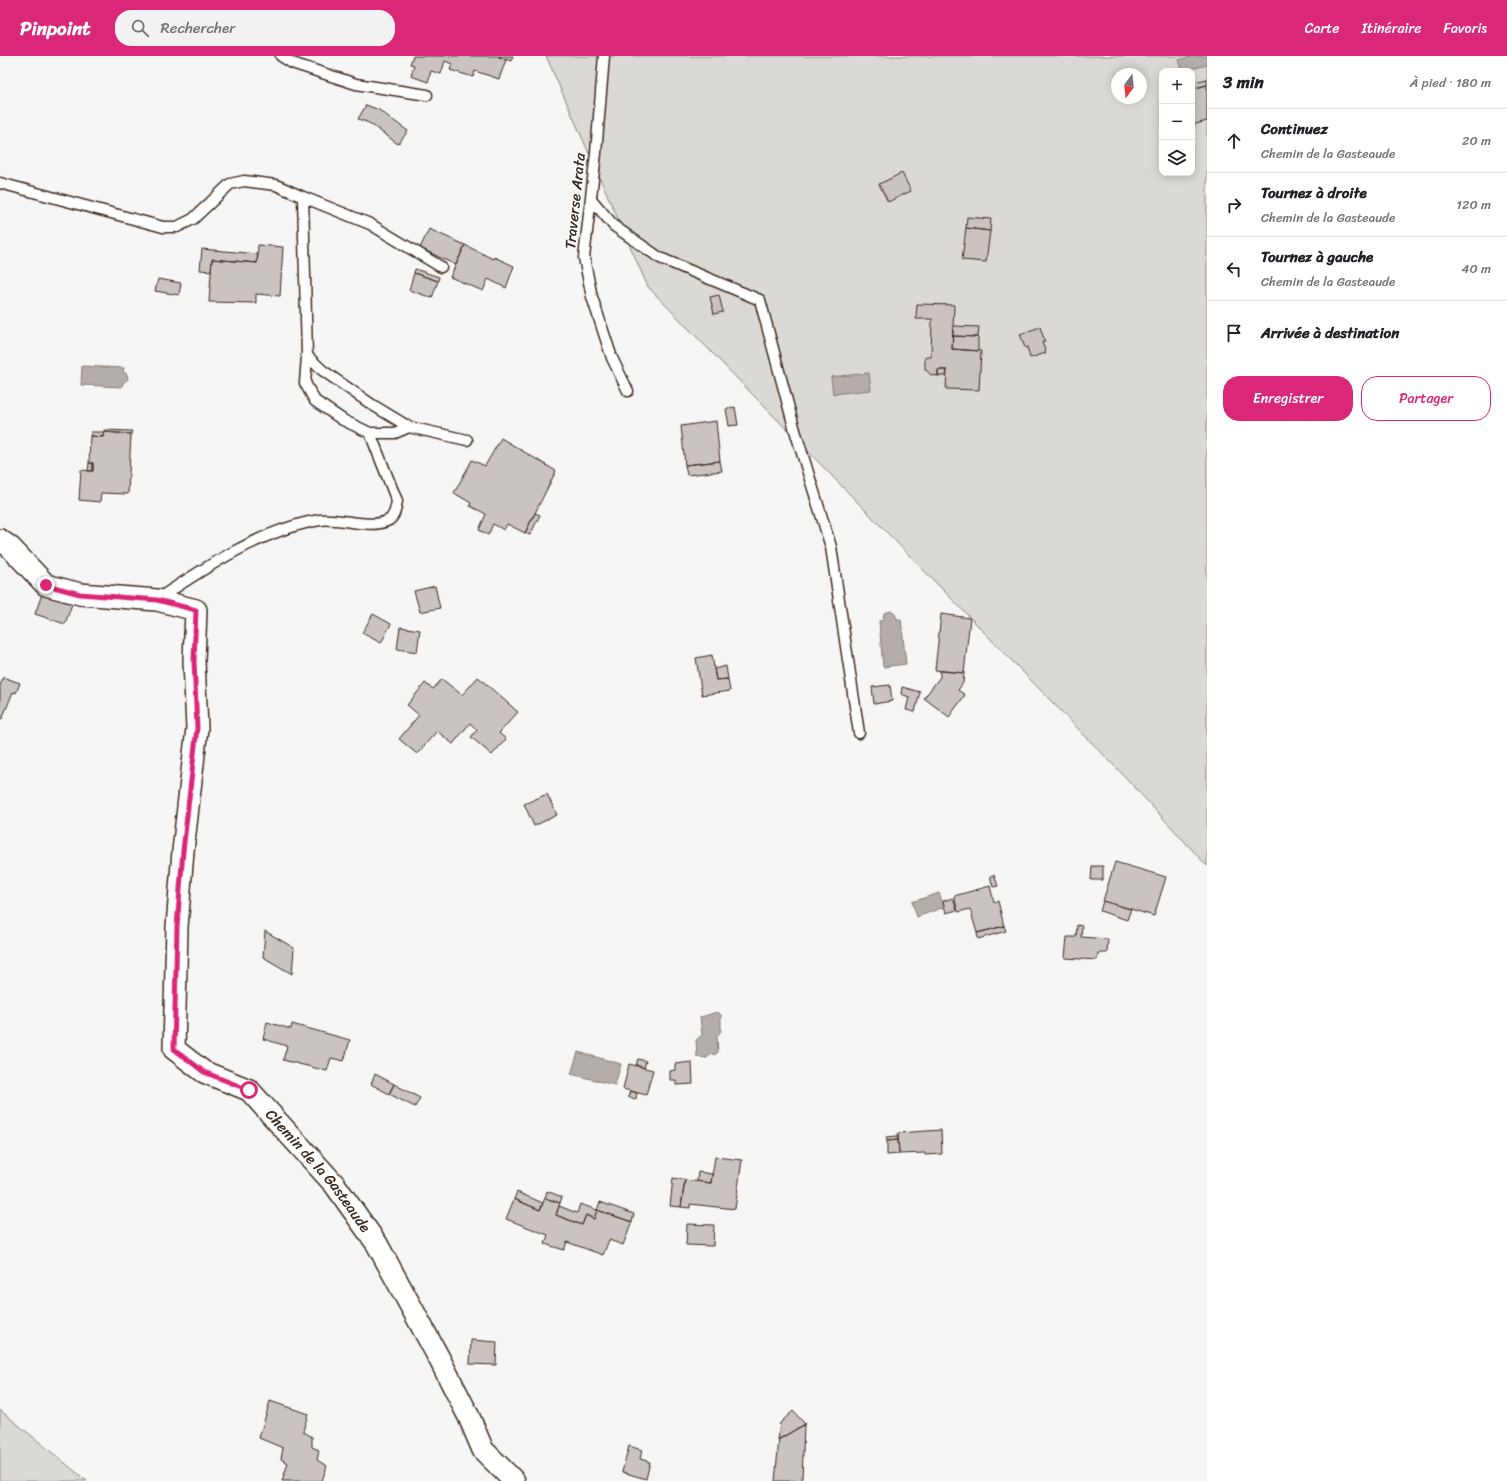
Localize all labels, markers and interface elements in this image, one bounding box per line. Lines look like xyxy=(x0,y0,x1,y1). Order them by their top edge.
search box xyxy=(115,10,395,46)
text: Pinpoint xyxy=(20,12,91,45)
text: Rechercher xyxy=(161,15,235,41)
text: Carte xyxy=(1305,16,1340,41)
text: Itinéraire xyxy=(1362,16,1421,41)
text: Favoris xyxy=(1443,16,1487,41)
icon: search xyxy=(129,17,151,39)
text: 3 min xyxy=(1223,67,1264,97)
north arrow xyxy=(1111,68,1147,104)
map controls xyxy=(1159,68,1195,176)
button: + xyxy=(1159,68,1195,104)
text: À pied · 180 m xyxy=(1410,71,1491,94)
button: − xyxy=(1159,104,1195,140)
text: Continuez xyxy=(1261,116,1328,142)
text: 20 m xyxy=(1462,129,1491,152)
icon: ahead xyxy=(1223,130,1245,152)
button: layers xyxy=(1159,140,1195,176)
text: Chemin de la Gasteaude xyxy=(1261,142,1395,165)
street label: Traverse Arata xyxy=(557,151,593,250)
text: Tournez à droite xyxy=(1261,180,1367,206)
text: 120 m xyxy=(1456,193,1491,216)
icon: right xyxy=(1223,194,1245,216)
text: Chemin de la Gasteaude xyxy=(1261,206,1395,229)
text: Tournez à gauche xyxy=(1261,244,1373,270)
text: 40 m xyxy=(1461,257,1491,280)
icon: left xyxy=(1223,258,1245,280)
text: Chemin de la Gasteaude xyxy=(1261,270,1395,293)
text: Arrivée à destination xyxy=(1261,320,1399,346)
icon: arrive xyxy=(1223,322,1245,344)
button: Enregistrer xyxy=(1223,376,1353,421)
button: Partager xyxy=(1361,376,1491,421)
route end xyxy=(37,576,55,594)
route start xyxy=(240,1081,258,1099)
street label: Chemin de la Gasteaude xyxy=(259,1103,378,1238)

